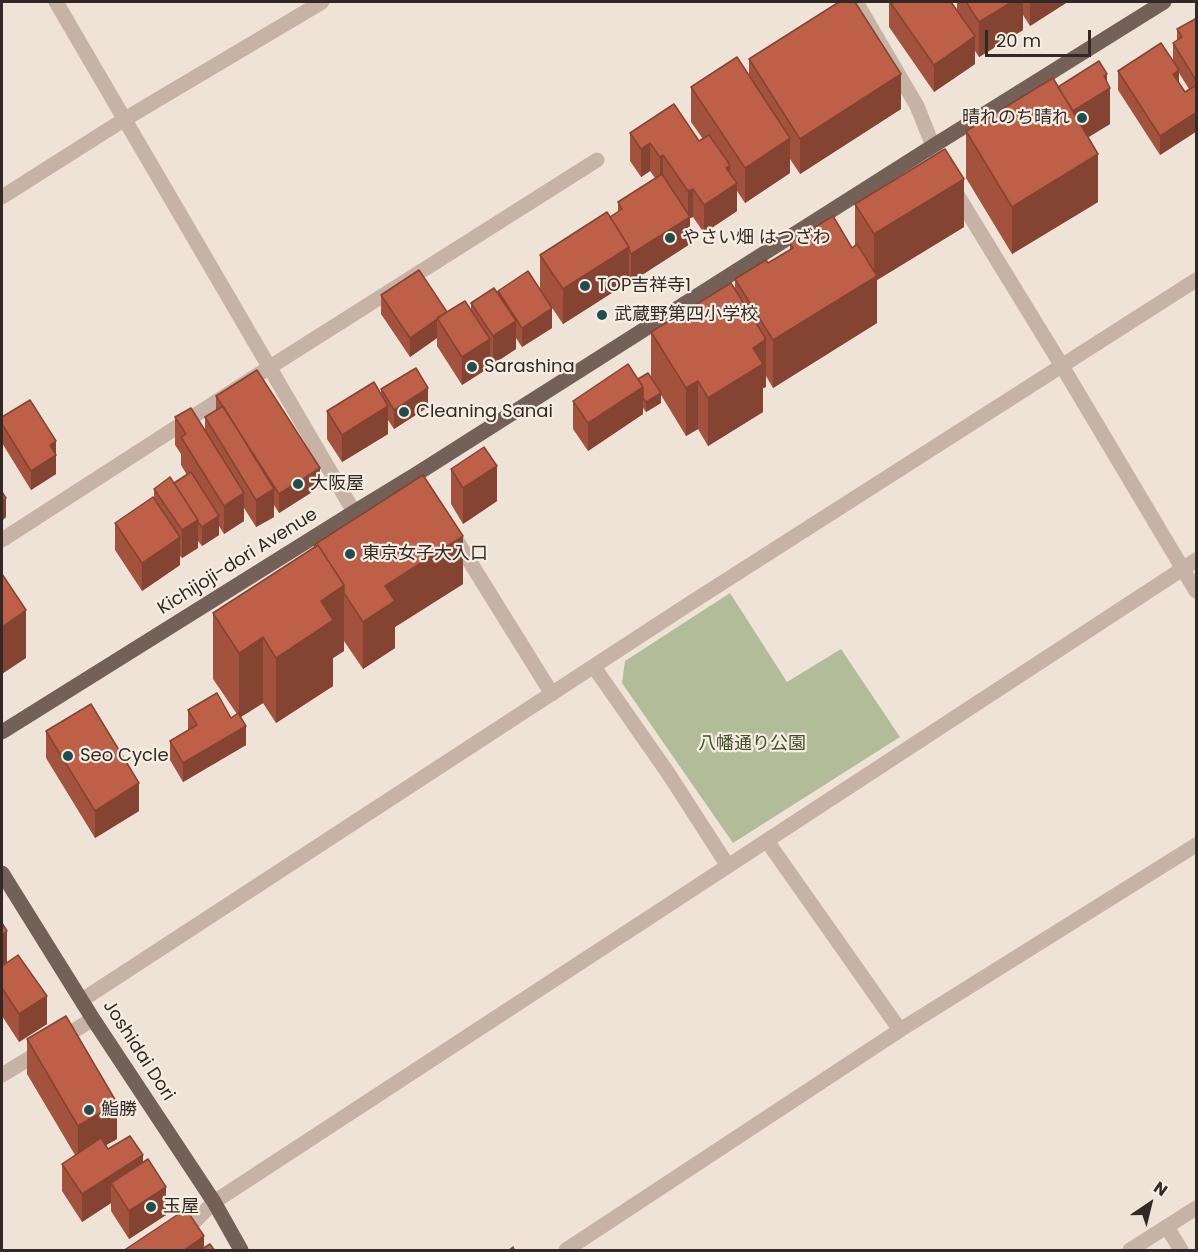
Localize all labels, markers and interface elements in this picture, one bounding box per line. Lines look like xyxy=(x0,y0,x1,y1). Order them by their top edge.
scale bar xyxy=(988,18,1094,56)
text: 20 m xyxy=(996,28,1041,53)
place label: 晴れのち晴れ xyxy=(962,107,1070,129)
marker: 晴れのち晴れ xyxy=(1075,111,1089,125)
place label: やさい畑 はつざわ xyxy=(682,227,831,249)
marker: やさい畑 はつざわ xyxy=(663,231,677,245)
place label: TOP吉祥寺1 xyxy=(597,275,691,297)
marker: TOP吉祥寺1 xyxy=(578,279,592,293)
place label: 武蔵野第四小学校 xyxy=(614,304,758,326)
marker: 武蔵野第四小学校 xyxy=(595,308,609,322)
place label: Sarashina xyxy=(484,356,575,378)
marker: Sarashina xyxy=(465,360,479,374)
place label: Cleaning Sanai xyxy=(416,401,553,423)
marker: Cleaning Sanai xyxy=(397,405,411,419)
place label: 大阪屋 xyxy=(310,473,364,495)
marker: 大阪屋 xyxy=(291,477,305,491)
street label: Kichijoji-dori Avenue xyxy=(154,504,322,620)
place label: 東京女子大入口 xyxy=(362,543,488,565)
marker: 東京女子大入口 xyxy=(343,547,357,561)
park label: 八幡通り公園 xyxy=(698,733,806,755)
place label: Seo Cycle xyxy=(80,745,169,767)
marker: Seo Cycle xyxy=(61,749,75,763)
street label: Joshidai Dori xyxy=(98,997,178,1105)
place label: 鮨勝 xyxy=(101,1099,137,1121)
marker: 鮨勝 xyxy=(82,1103,96,1117)
north arrow xyxy=(1120,1174,1180,1234)
text: N xyxy=(1149,1176,1172,1202)
place label: 玉屋 xyxy=(163,1196,199,1218)
marker: 玉屋 xyxy=(144,1200,158,1214)

